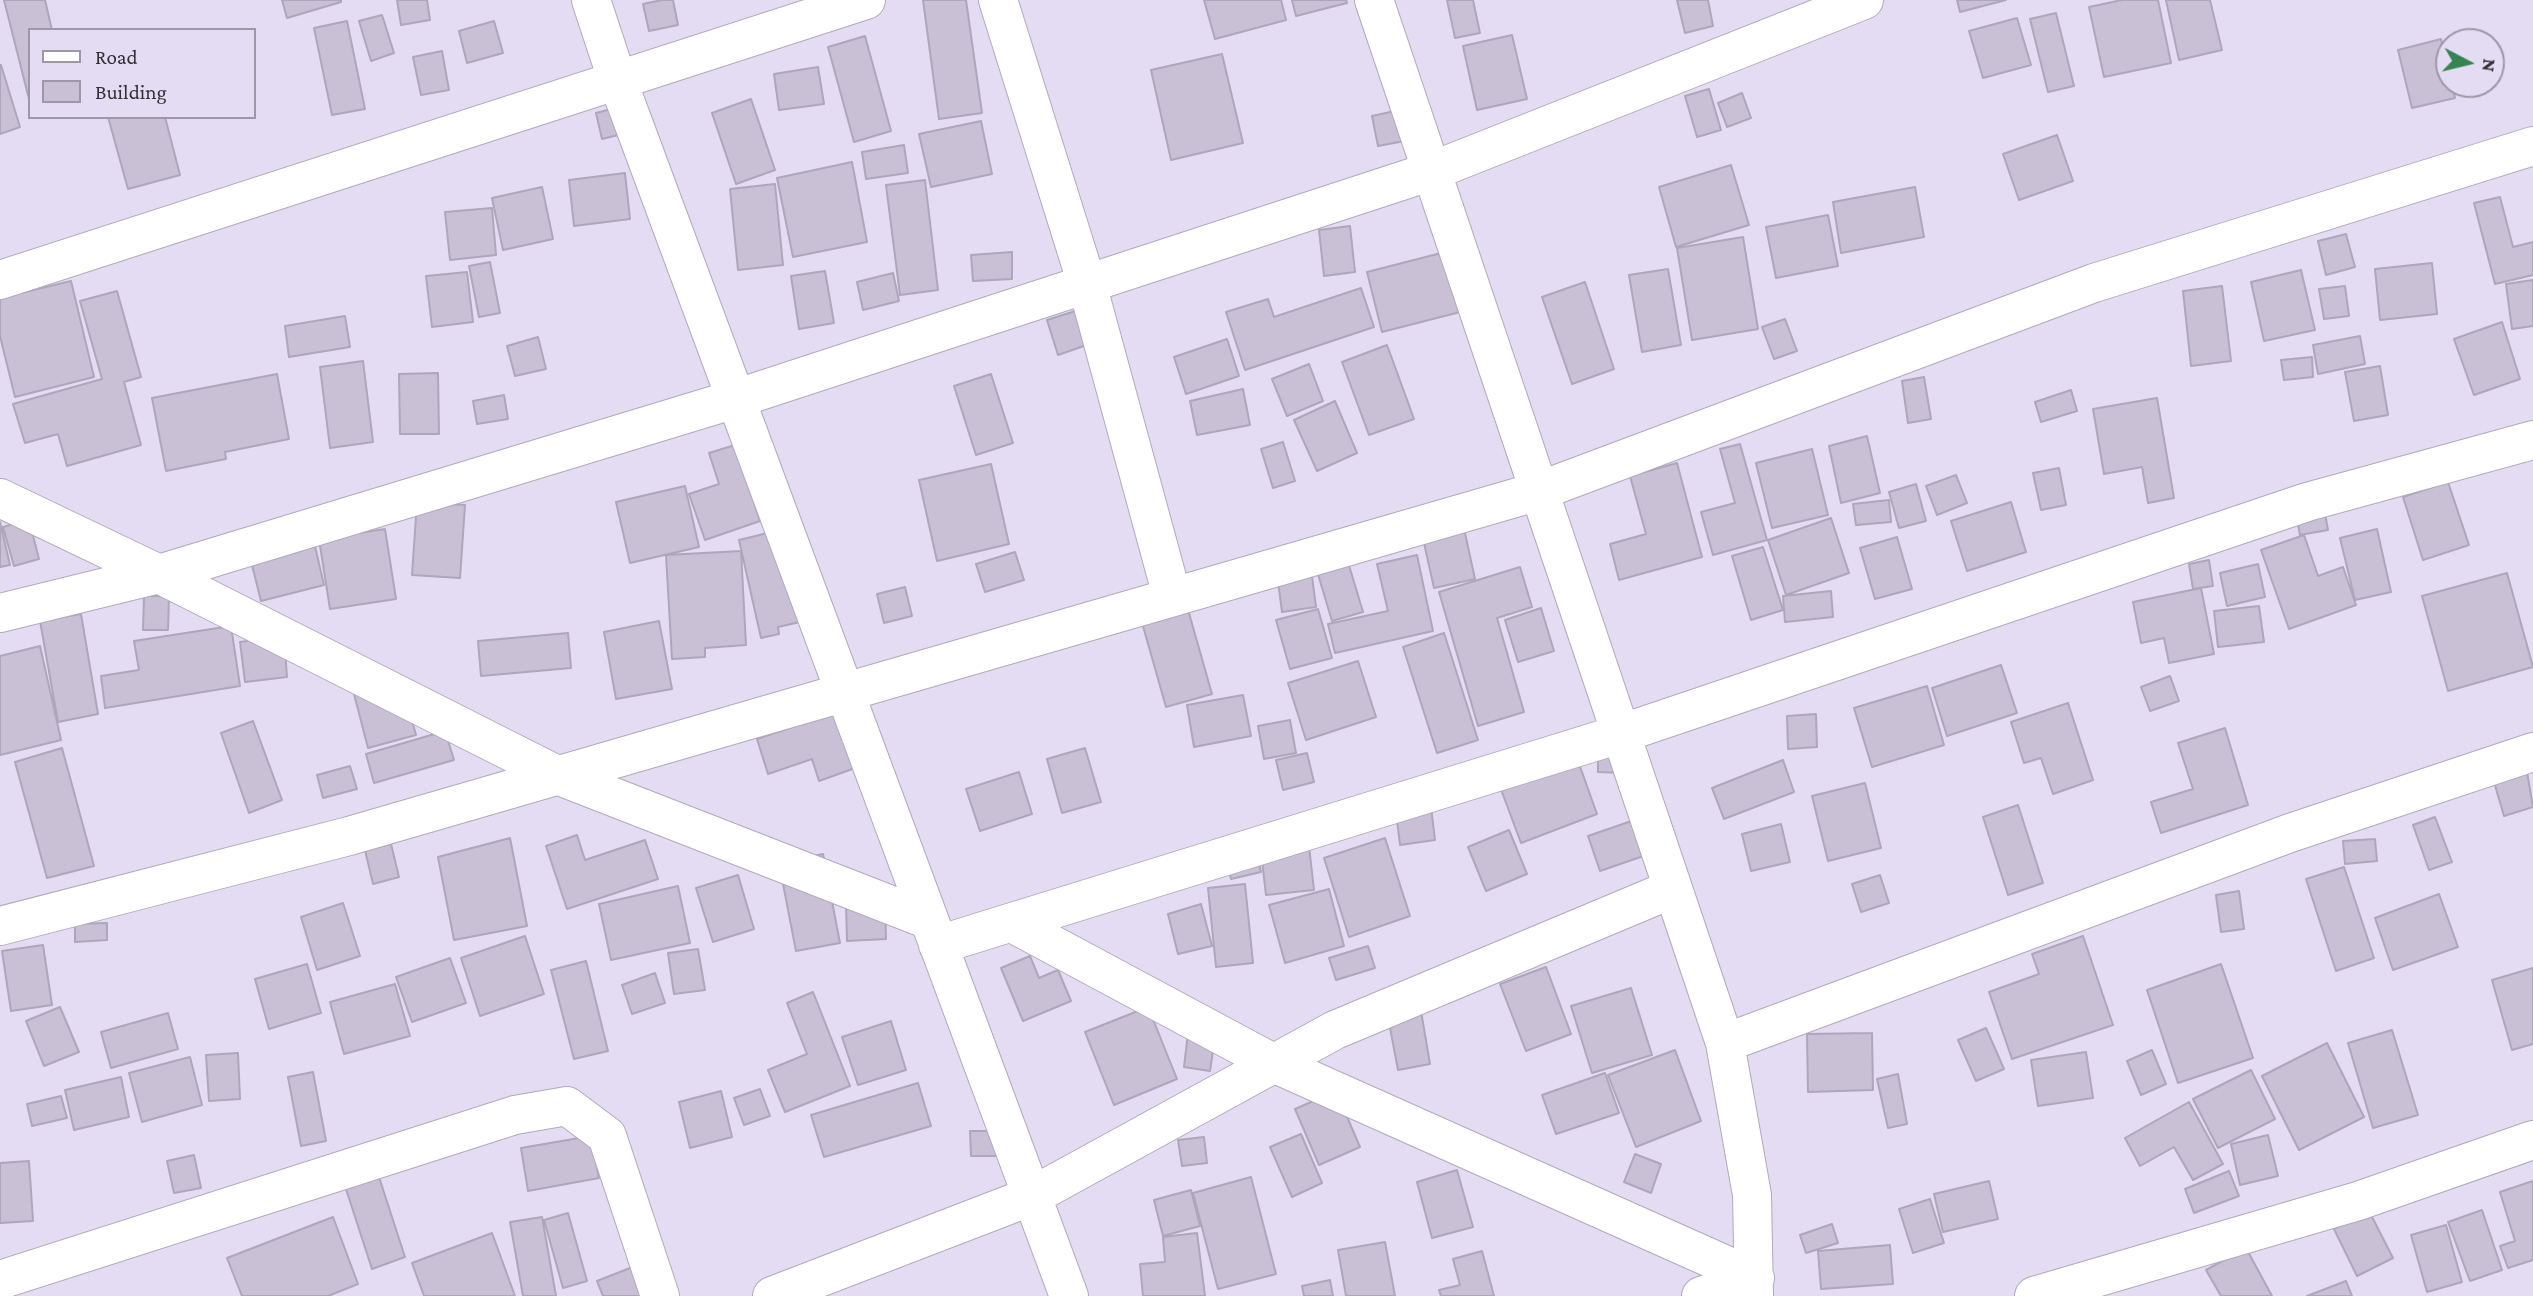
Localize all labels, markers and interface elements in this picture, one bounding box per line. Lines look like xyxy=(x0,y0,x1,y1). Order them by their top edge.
legend xyxy=(28,28,256,119)
north arrow xyxy=(2435,28,2505,98)
text: Road xyxy=(95,45,138,69)
text: N xyxy=(2478,58,2501,73)
text: Building xyxy=(95,80,167,104)

